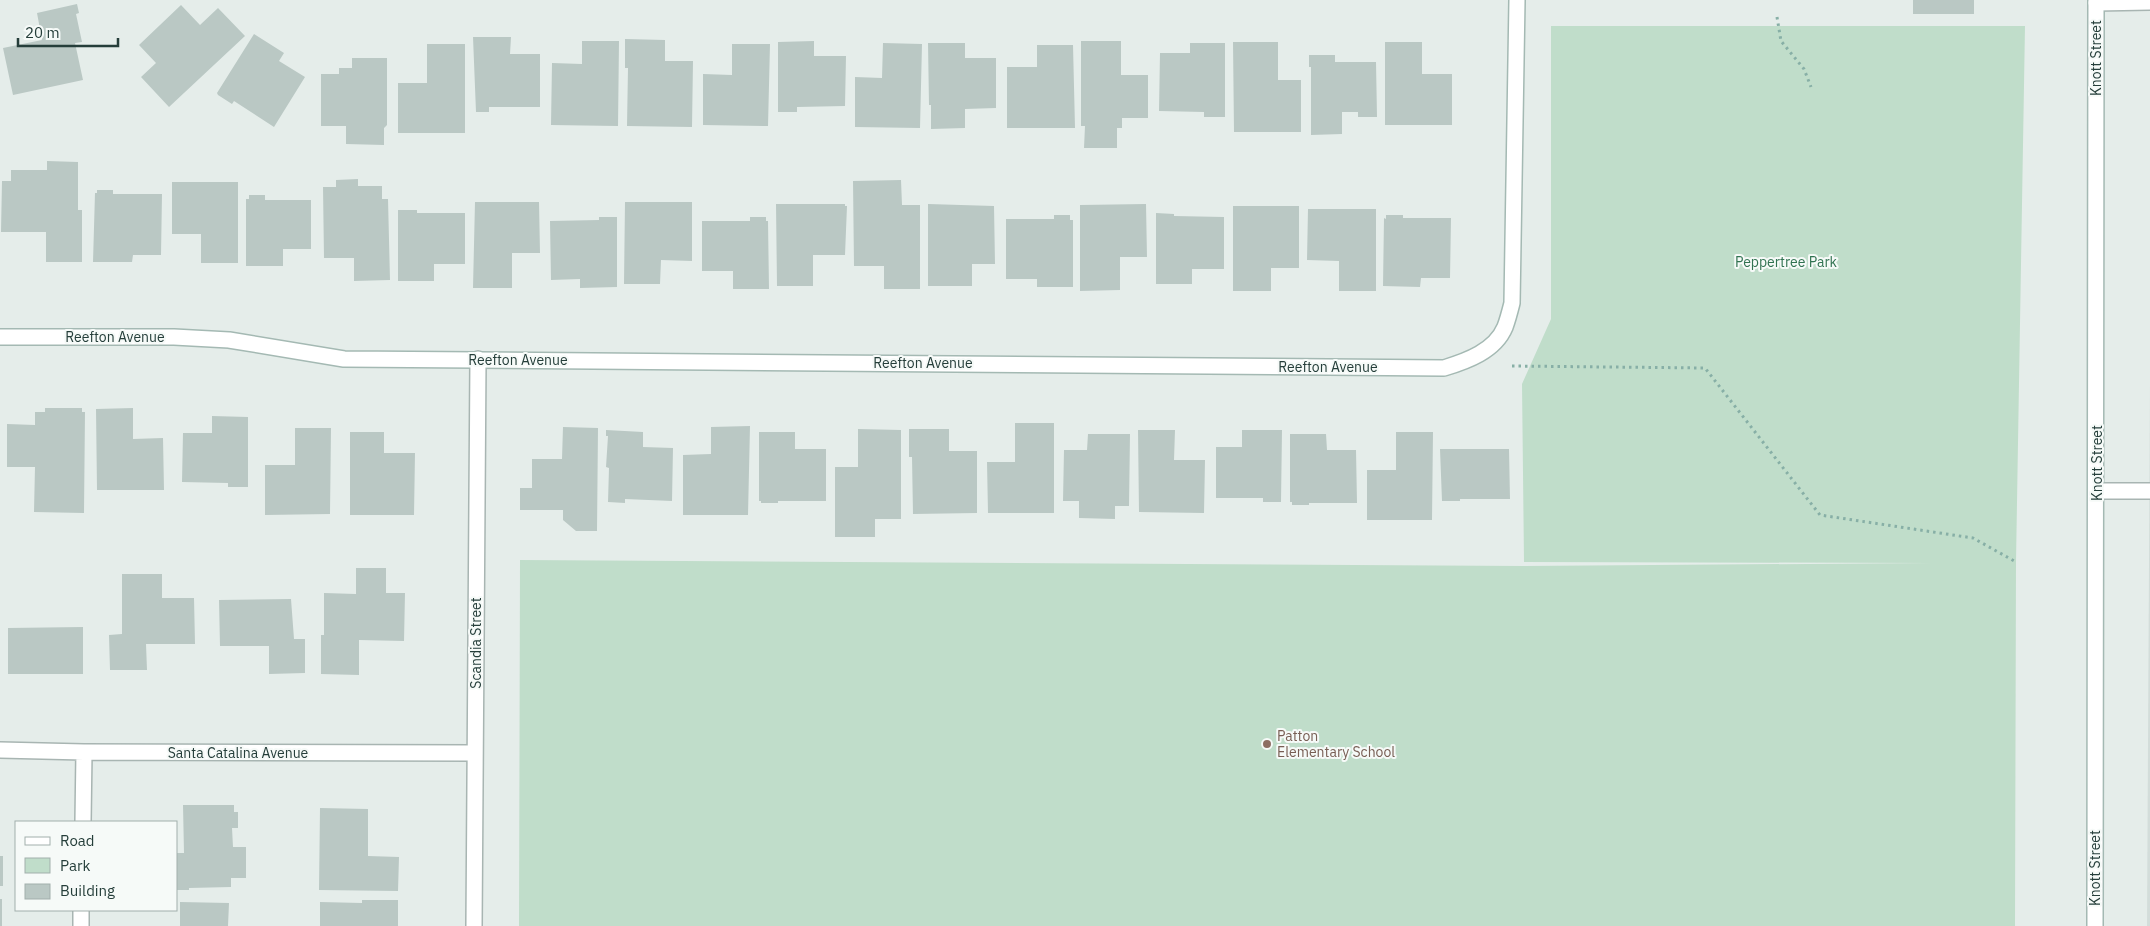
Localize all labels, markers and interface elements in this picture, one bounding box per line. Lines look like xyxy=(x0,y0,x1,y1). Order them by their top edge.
scale bar xyxy=(18,15,118,47)
street label: Knott Street xyxy=(2087,20,2105,96)
text: 20 m xyxy=(25,23,60,42)
park label: Peppertree Park xyxy=(1735,253,1838,271)
street label: Reefton Avenue xyxy=(65,328,165,346)
street label: Reefton Avenue xyxy=(468,351,568,369)
street label: Reefton Avenue xyxy=(873,354,973,372)
street label: Reefton Avenue xyxy=(1278,358,1378,376)
street label: Knott Street xyxy=(2088,425,2106,501)
street label: Scandia Street xyxy=(467,597,485,689)
place label: Patton Elementary School xyxy=(1277,727,1395,761)
marker: Patton Elementary School xyxy=(1261,738,1273,750)
street label: Santa Catalina Avenue xyxy=(168,744,309,762)
legend xyxy=(15,821,178,911)
street label: Knott Street xyxy=(2086,830,2104,906)
text: Road xyxy=(60,831,95,850)
text: Park xyxy=(60,856,90,875)
text: Building xyxy=(60,881,115,900)

